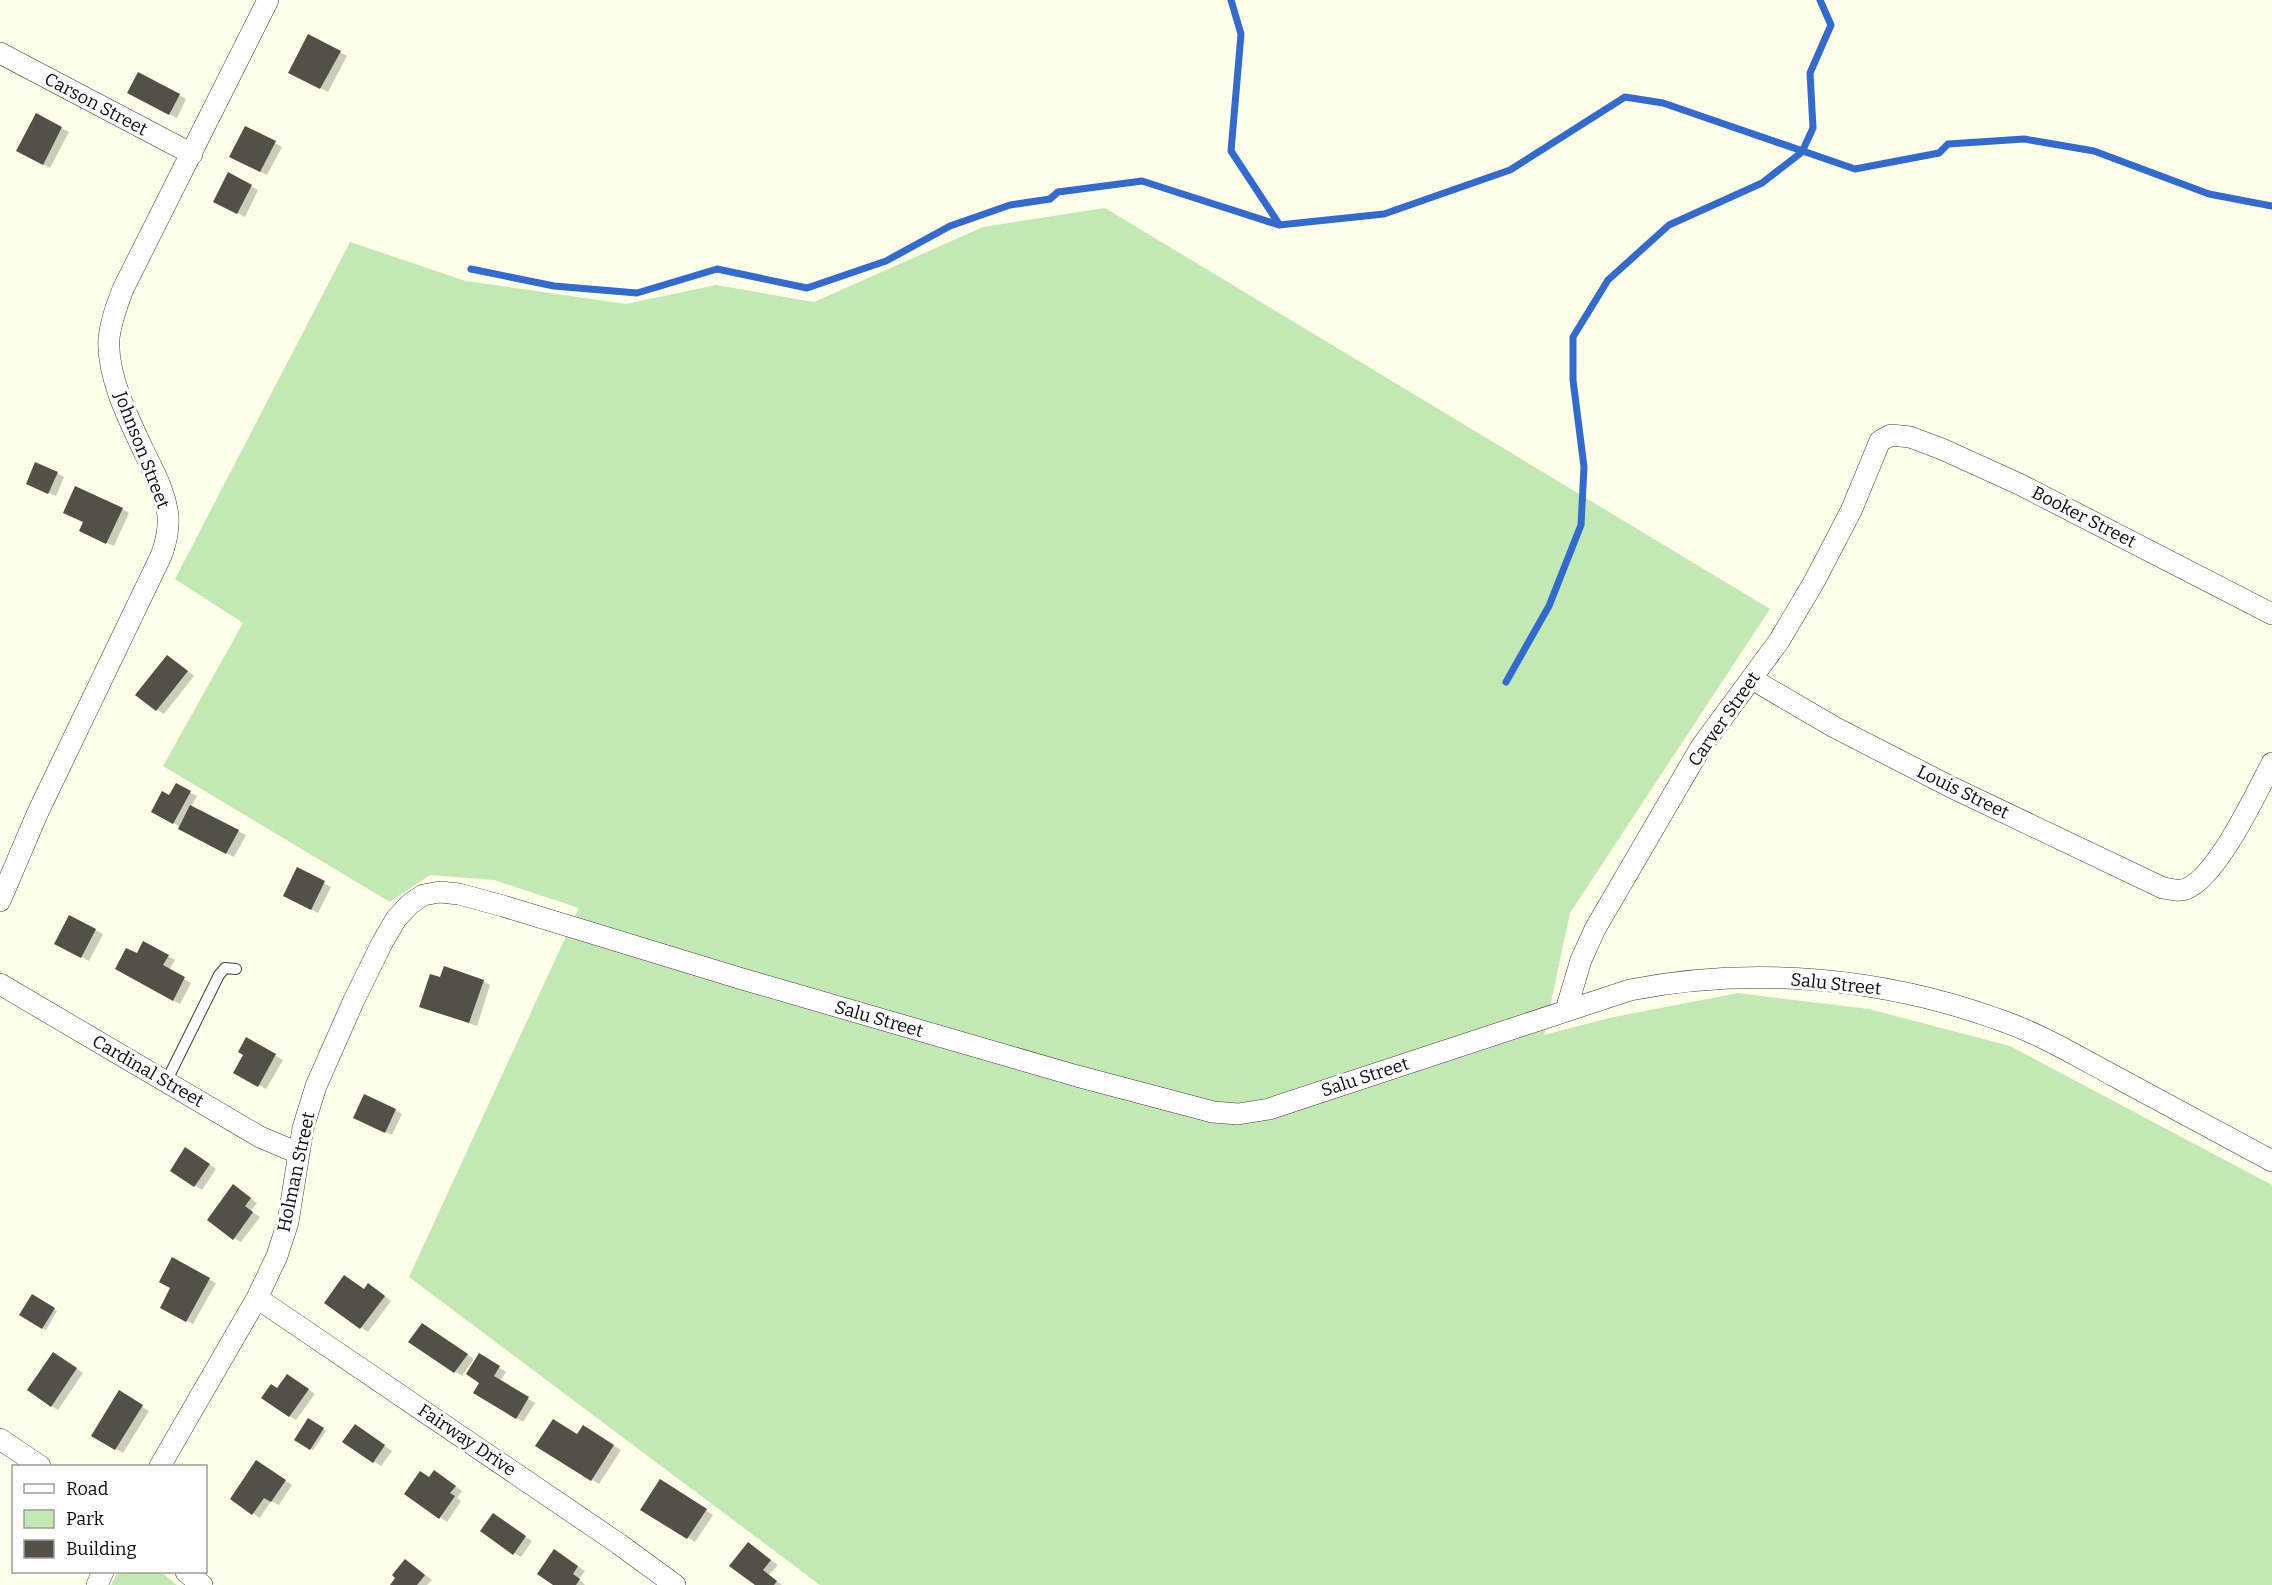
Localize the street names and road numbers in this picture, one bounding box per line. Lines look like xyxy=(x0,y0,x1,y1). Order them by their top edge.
street label: Carson Street xyxy=(41,68,152,141)
street label: Johnson Street xyxy=(109,388,175,512)
street label: Booker Street xyxy=(2028,481,2140,553)
street label: Carver Street xyxy=(1683,667,1765,771)
street label: Louis Street xyxy=(1913,760,2013,824)
street label: Salu Street xyxy=(1790,968,1883,1000)
street label: Salu Street xyxy=(832,996,926,1042)
street label: Cardinal Street xyxy=(88,1030,208,1112)
street label: Salu Street xyxy=(1318,1052,1412,1102)
street label: Holman Street xyxy=(273,1109,320,1234)
street label: Fairway Drive xyxy=(414,1399,520,1481)

